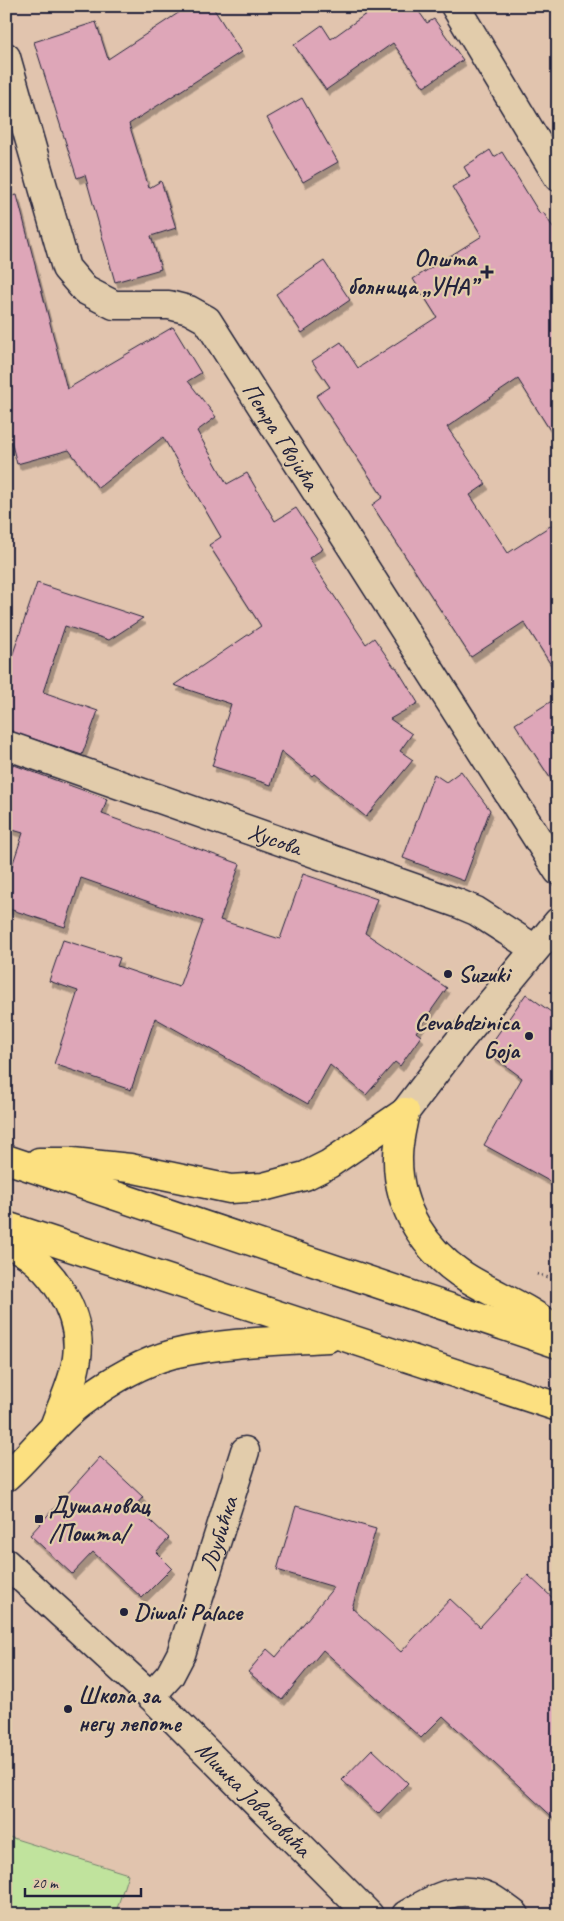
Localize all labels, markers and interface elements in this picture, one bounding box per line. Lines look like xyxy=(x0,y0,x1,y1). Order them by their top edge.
place label: Општа болница „УНА” xyxy=(348,243,482,301)
marker: Општа болница „УНА” xyxy=(480,265,494,279)
street label: Петра Гвојића xyxy=(236,377,327,497)
street label: Хусова xyxy=(244,816,307,863)
place label: Suzuki xyxy=(458,959,512,989)
marker: Suzuki xyxy=(442,968,454,980)
place label: Cevabdzinica Goja xyxy=(414,1007,521,1065)
marker: Cevabdzinica Goja xyxy=(523,1030,535,1042)
place label: Душановац /Пошта/ xyxy=(49,1490,152,1548)
street label: Љубићка xyxy=(193,1491,245,1575)
marker: Душановац /Пошта/ xyxy=(33,1513,45,1525)
place label: Diwali Palace xyxy=(134,1597,244,1627)
marker: Diwali Palace xyxy=(118,1606,130,1618)
place label: Школа за негу лепоте xyxy=(78,1680,182,1738)
marker: Школа за негу лепоте xyxy=(62,1703,74,1715)
street label: Мишка Јовановића xyxy=(189,1735,319,1864)
scale bar xyxy=(25,1866,141,1898)
text: 20 m xyxy=(32,1874,59,1893)

